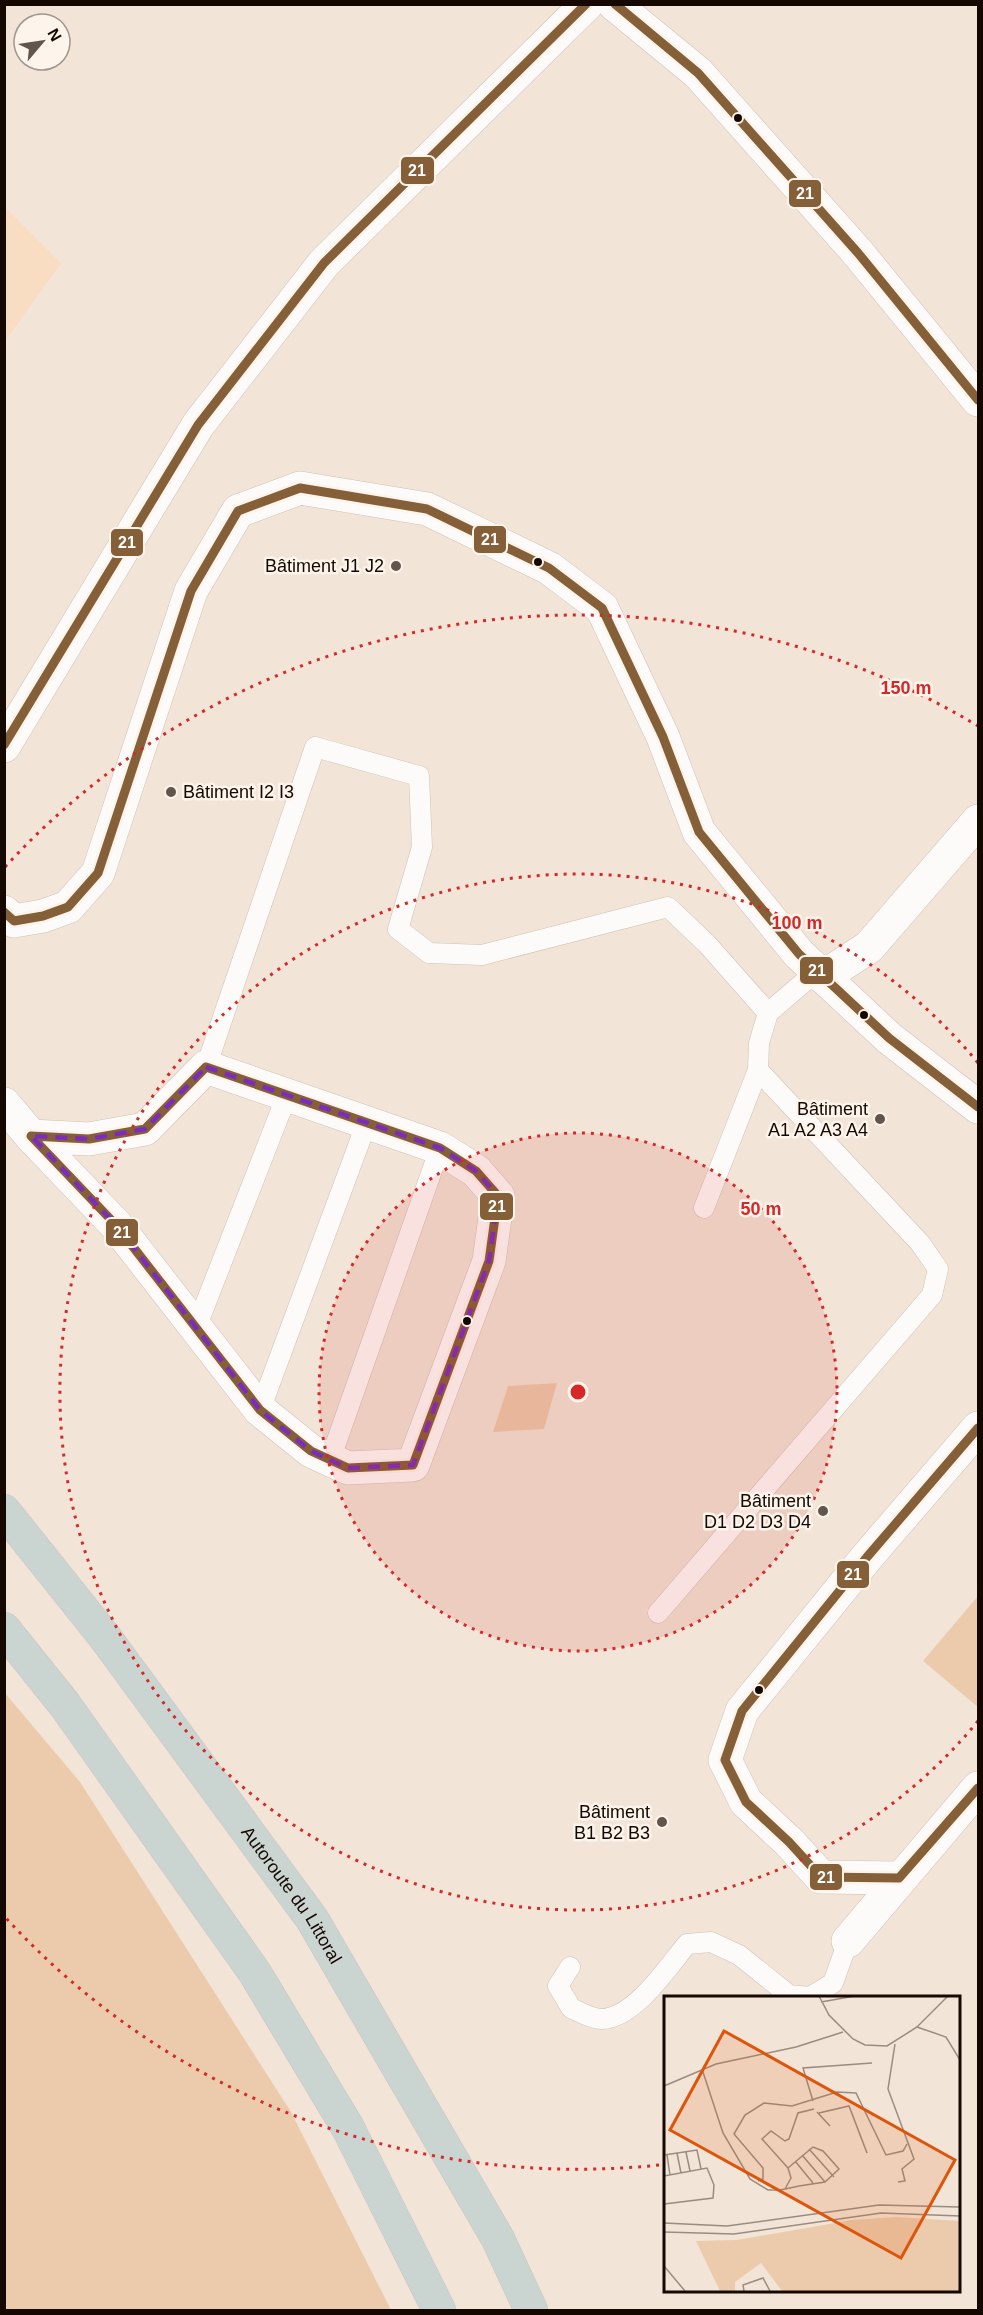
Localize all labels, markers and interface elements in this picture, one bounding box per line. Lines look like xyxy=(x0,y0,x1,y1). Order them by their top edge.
north arrow xyxy=(12,12,72,72)
text: N xyxy=(44,26,65,44)
unlabelled marker xyxy=(732,112,744,124)
line badge: 21 xyxy=(400,156,435,185)
text: 21 xyxy=(408,162,426,179)
line badge: 21 xyxy=(788,179,822,208)
text: 21 xyxy=(796,185,814,202)
line badge: 21 xyxy=(473,525,507,554)
line badge: 21 xyxy=(110,528,144,557)
text: 21 xyxy=(481,531,499,548)
text: 21 xyxy=(118,534,136,551)
place label: Bâtiment J1 J2 xyxy=(265,556,384,576)
unlabelled marker xyxy=(532,556,544,568)
marker: Bâtiment J1 J2 xyxy=(389,559,403,573)
text: 150 m xyxy=(880,678,932,698)
place label: Bâtiment I2 I3 xyxy=(183,782,294,802)
marker: Bâtiment I2 I3 xyxy=(164,785,178,799)
text: 100 m xyxy=(771,913,823,933)
line badge: 21 xyxy=(799,956,834,985)
text: 21 xyxy=(808,962,826,979)
unlabelled marker xyxy=(858,1009,870,1021)
place label: Bâtiment A1 A2 A3 A4 xyxy=(768,1099,868,1140)
marker: Bâtiment A1 A2 A3 A4 xyxy=(873,1112,887,1126)
line badge: 21 xyxy=(479,1192,514,1221)
text: 21 xyxy=(488,1198,506,1215)
text: 50 m xyxy=(740,1199,782,1219)
line badge: 21 xyxy=(105,1218,139,1247)
text: 21 xyxy=(113,1224,131,1241)
unlabelled marker xyxy=(461,1315,473,1327)
centre of rings xyxy=(568,1382,588,1402)
place label: Bâtiment D1 D2 D3 D4 xyxy=(704,1491,811,1532)
marker: Bâtiment D1 D2 D3 D4 xyxy=(816,1504,830,1518)
line badge: 21 xyxy=(836,1560,870,1589)
text: 21 xyxy=(844,1566,862,1583)
unlabelled marker xyxy=(753,1684,765,1696)
place label: Bâtiment B1 B2 B3 xyxy=(574,1802,650,1843)
marker: Bâtiment B1 B2 B3 xyxy=(655,1815,669,1829)
street label: Autoroute du Littoral xyxy=(237,1822,346,1967)
line badge: 21 xyxy=(809,1863,843,1891)
text: 21 xyxy=(817,1869,835,1886)
inset map xyxy=(664,1996,959,2291)

